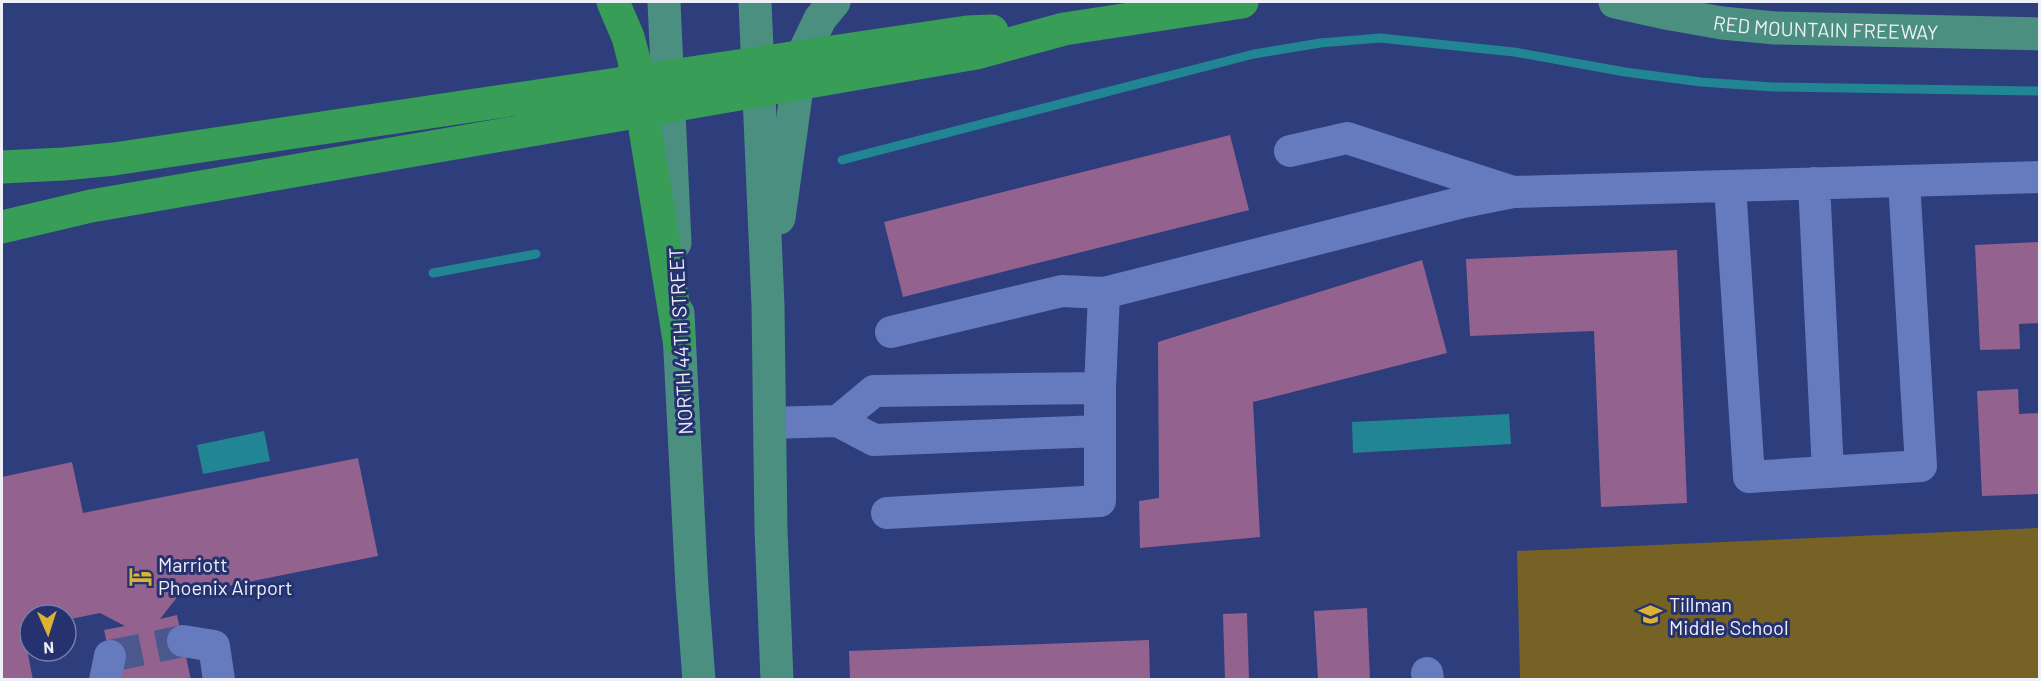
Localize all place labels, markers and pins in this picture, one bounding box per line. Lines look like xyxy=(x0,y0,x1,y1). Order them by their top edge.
place label: Marriott Phoenix Airport xyxy=(158,552,293,599)
hotel icon: Marriott Phoenix Airport xyxy=(127,563,153,589)
place label: Tillman Middle School xyxy=(1669,592,1789,639)
school or university icon: Tillman Middle School xyxy=(1638,602,1664,628)

